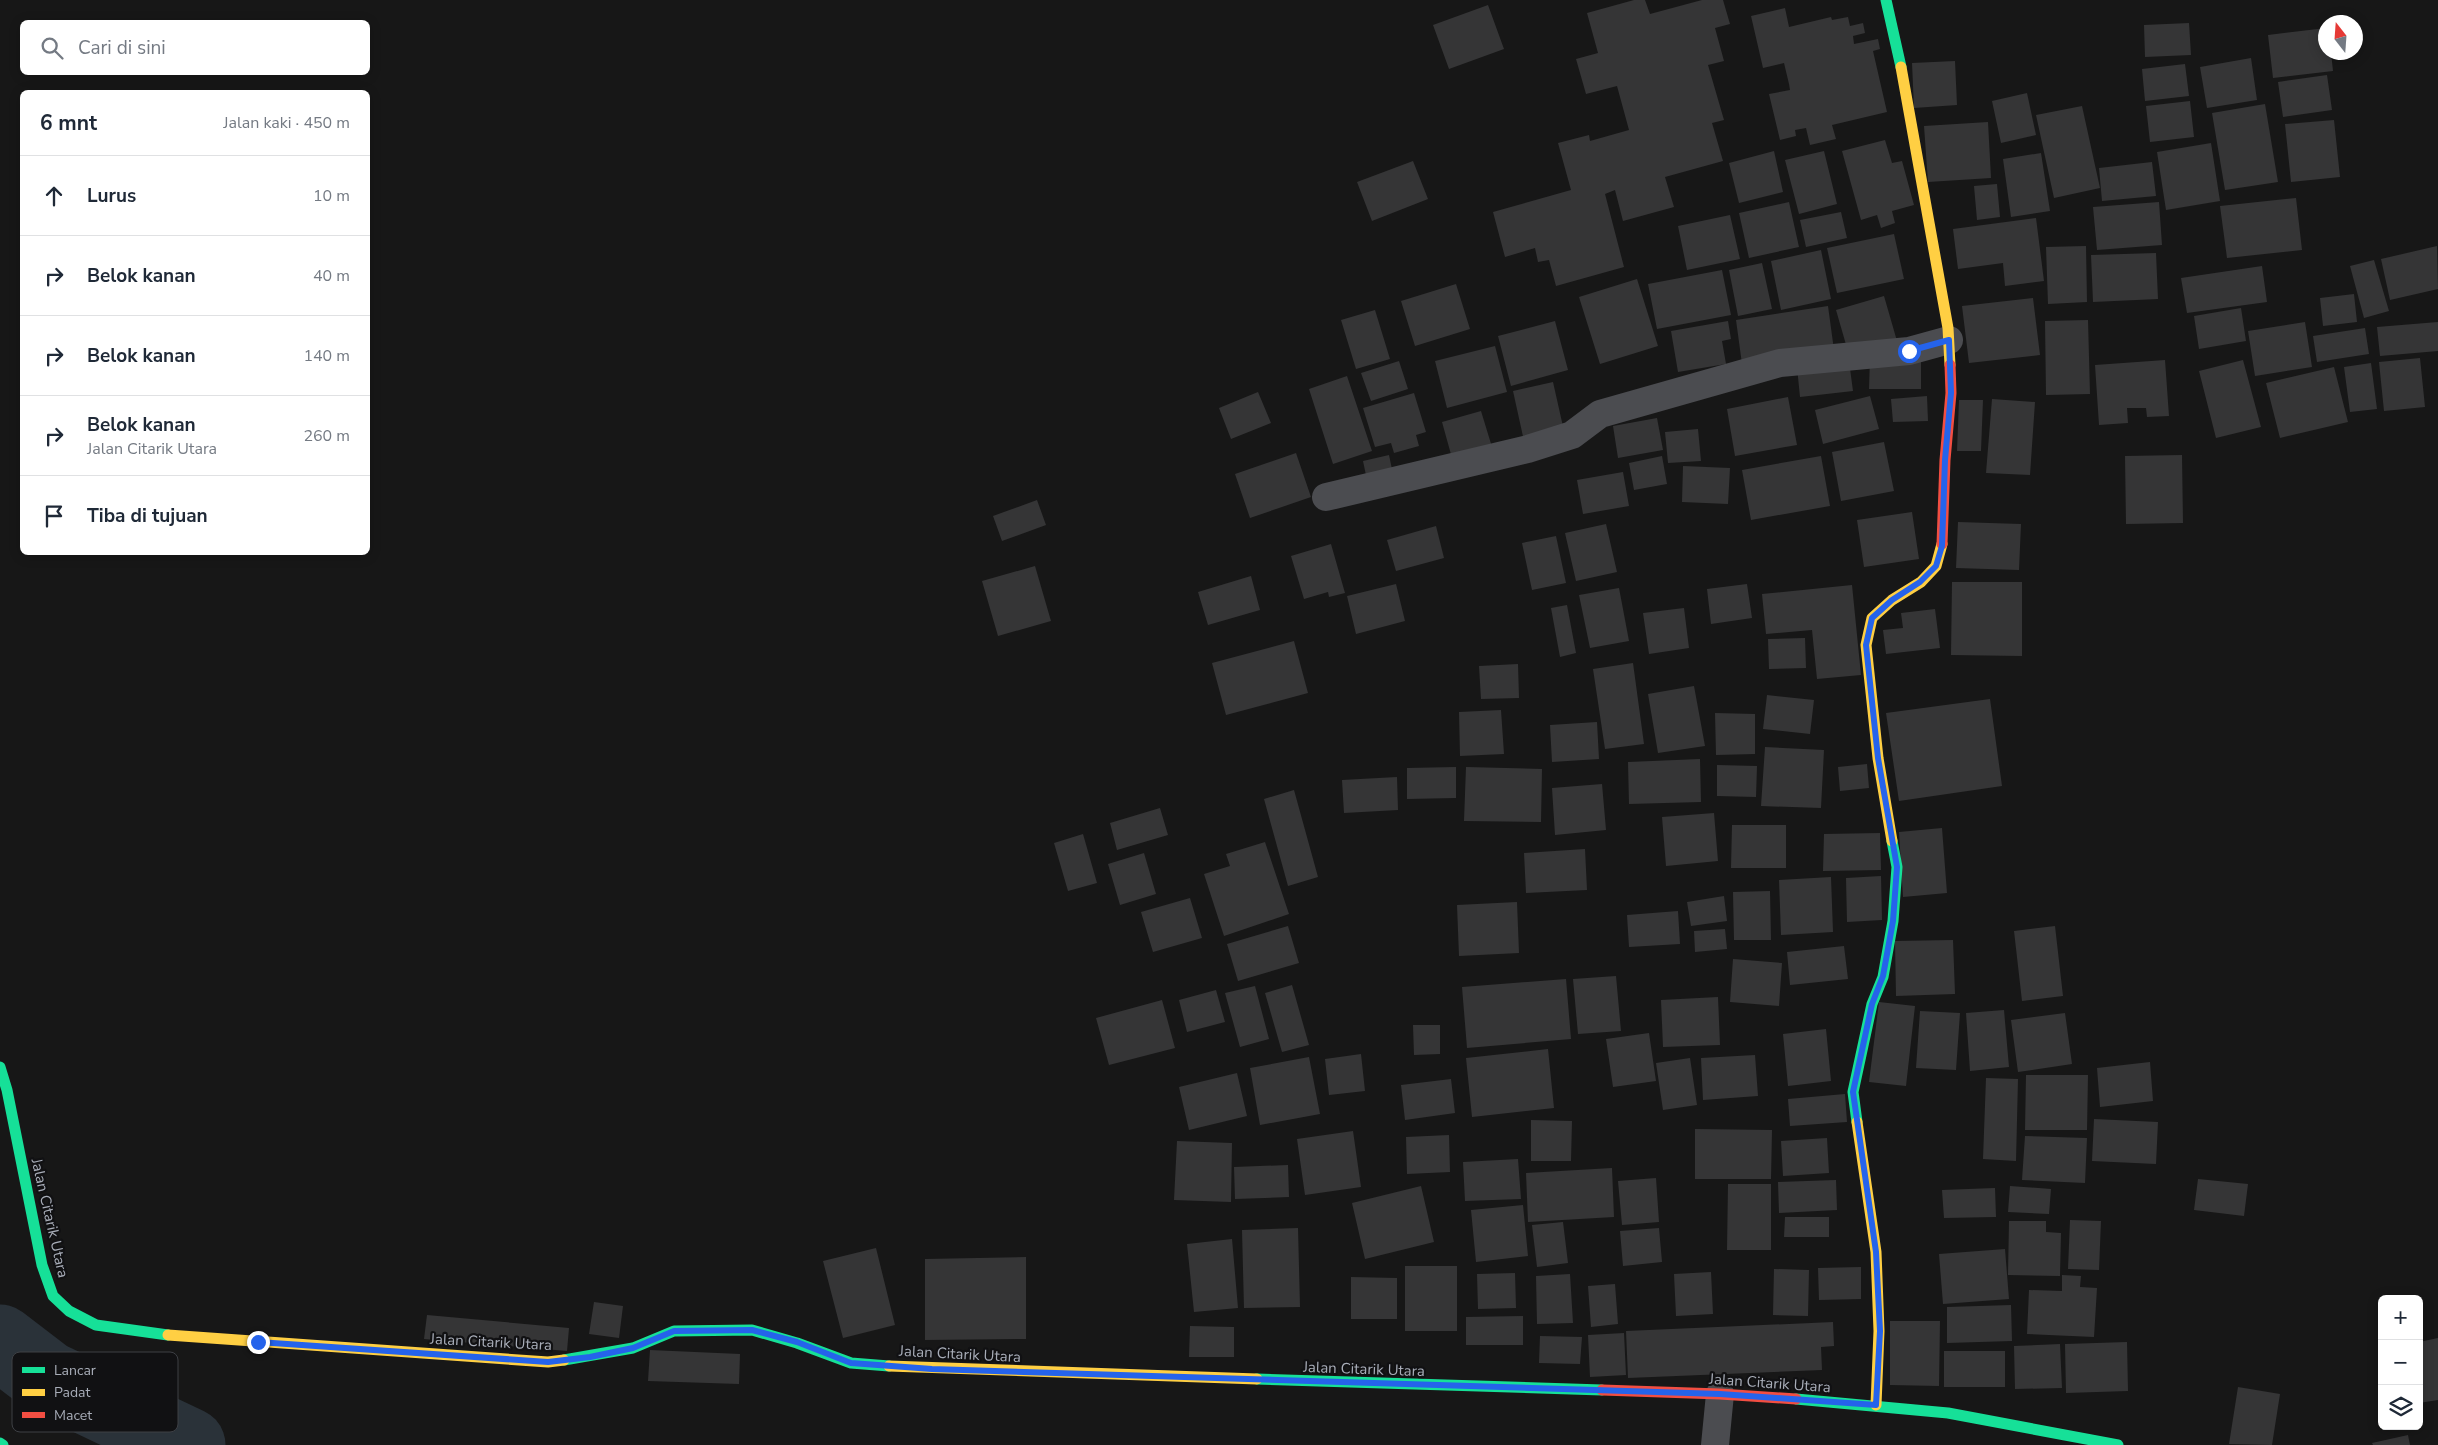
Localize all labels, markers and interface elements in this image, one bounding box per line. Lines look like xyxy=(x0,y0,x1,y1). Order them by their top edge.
north arrow xyxy=(2318,15,2363,60)
search box xyxy=(20,20,370,75)
icon: search xyxy=(38,34,66,62)
text: Cari di sini xyxy=(78,35,166,61)
text: 6 mnt xyxy=(40,109,97,137)
text: Jalan kaki · 450 m xyxy=(223,112,350,134)
icon: ahead xyxy=(40,182,68,210)
text: Lurus xyxy=(87,183,136,209)
text: 10 m xyxy=(313,185,350,207)
icon: right xyxy=(40,262,68,290)
text: Belok kanan xyxy=(87,263,196,289)
text: 40 m xyxy=(313,265,350,287)
route start xyxy=(1898,340,1921,363)
icon: right xyxy=(40,342,68,370)
text: Belok kanan xyxy=(87,343,196,369)
text: 140 m xyxy=(303,345,350,367)
text: Belok kanan xyxy=(87,412,196,438)
icon: right xyxy=(40,422,68,450)
text: 260 m xyxy=(303,425,350,447)
text: Jalan Citarik Utara xyxy=(87,438,217,460)
icon: arrive xyxy=(40,502,68,530)
text: Tiba di tujuan xyxy=(87,503,208,529)
street label: Jalan Citarik Utara xyxy=(26,1155,73,1280)
map controls xyxy=(2378,1295,2423,1430)
button: + xyxy=(2378,1295,2423,1340)
street label: Jalan Citarik Utara xyxy=(429,1329,552,1355)
route end xyxy=(247,1331,270,1354)
button: − xyxy=(2378,1340,2423,1385)
street label: Jalan Citarik Utara xyxy=(898,1341,1021,1367)
legend xyxy=(12,1352,178,1432)
street label: Jalan Citarik Utara xyxy=(1302,1357,1425,1381)
text: Lancar xyxy=(54,1361,96,1380)
street label: Jalan Citarik Utara xyxy=(1707,1369,1832,1397)
text: Padat xyxy=(54,1383,91,1402)
button: layers xyxy=(2378,1385,2423,1430)
text: Macet xyxy=(54,1406,92,1425)

